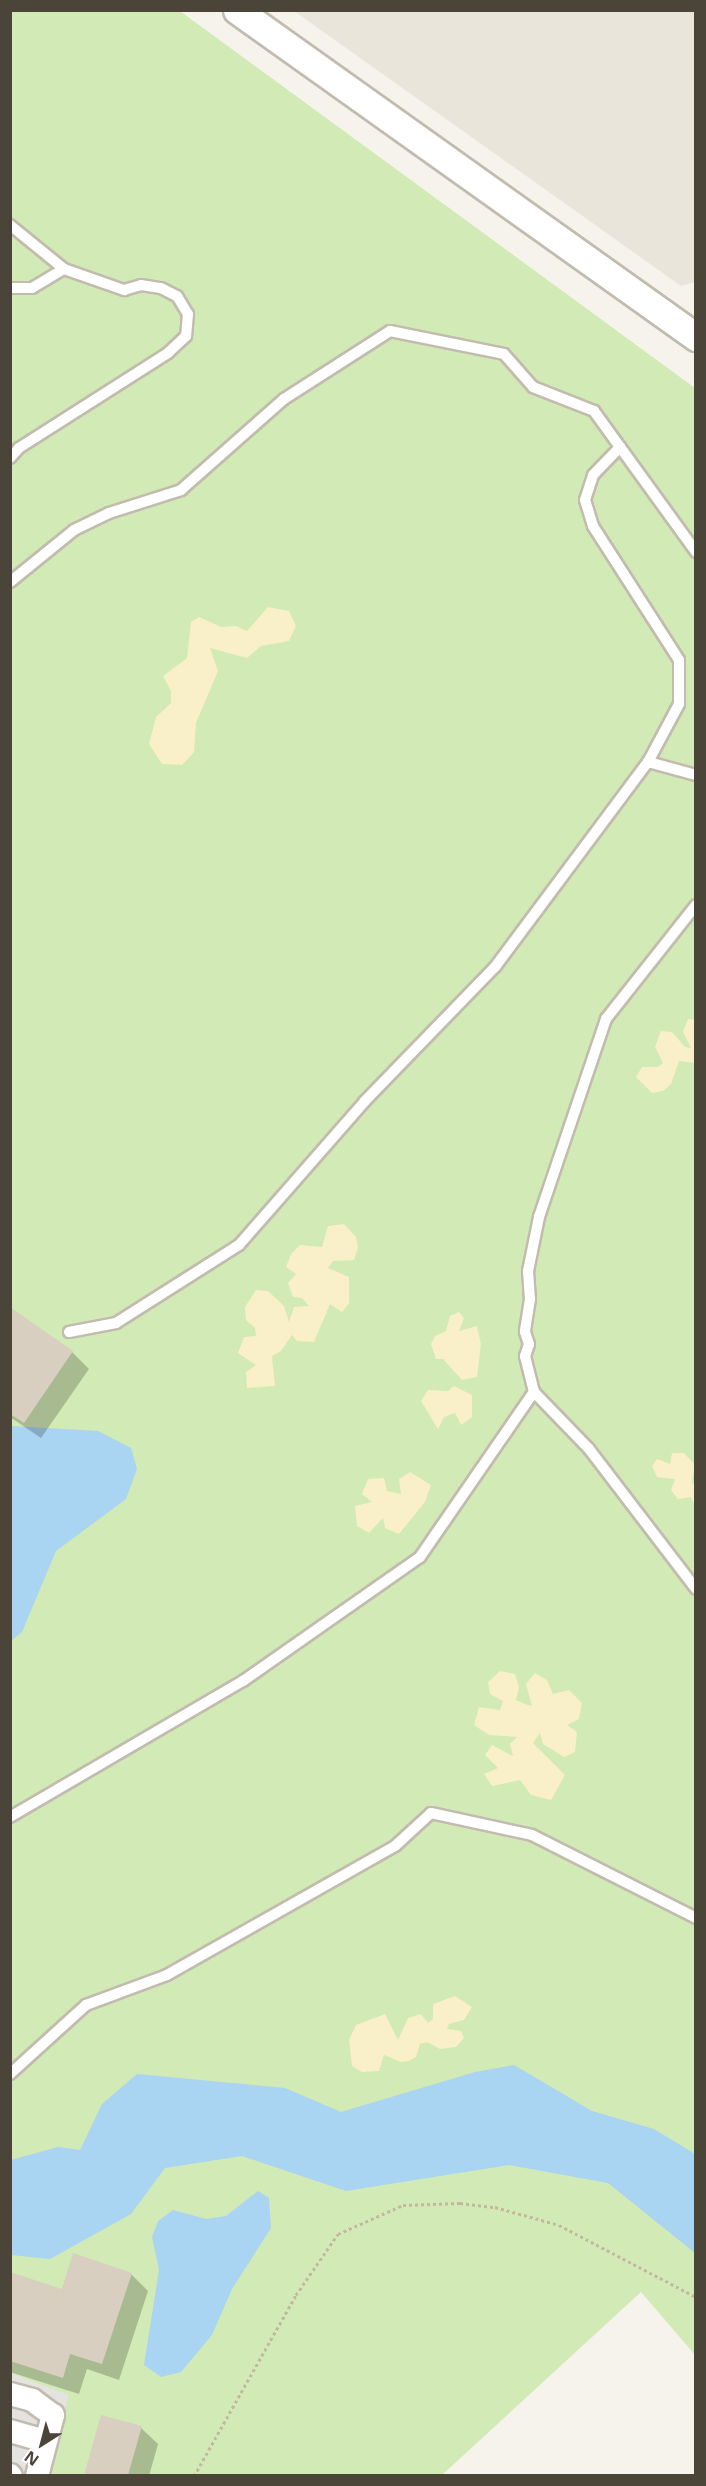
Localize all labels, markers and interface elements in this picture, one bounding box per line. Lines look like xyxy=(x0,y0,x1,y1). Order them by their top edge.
north arrow xyxy=(12,2414,72,2474)
text: N xyxy=(20,2446,43,2471)

